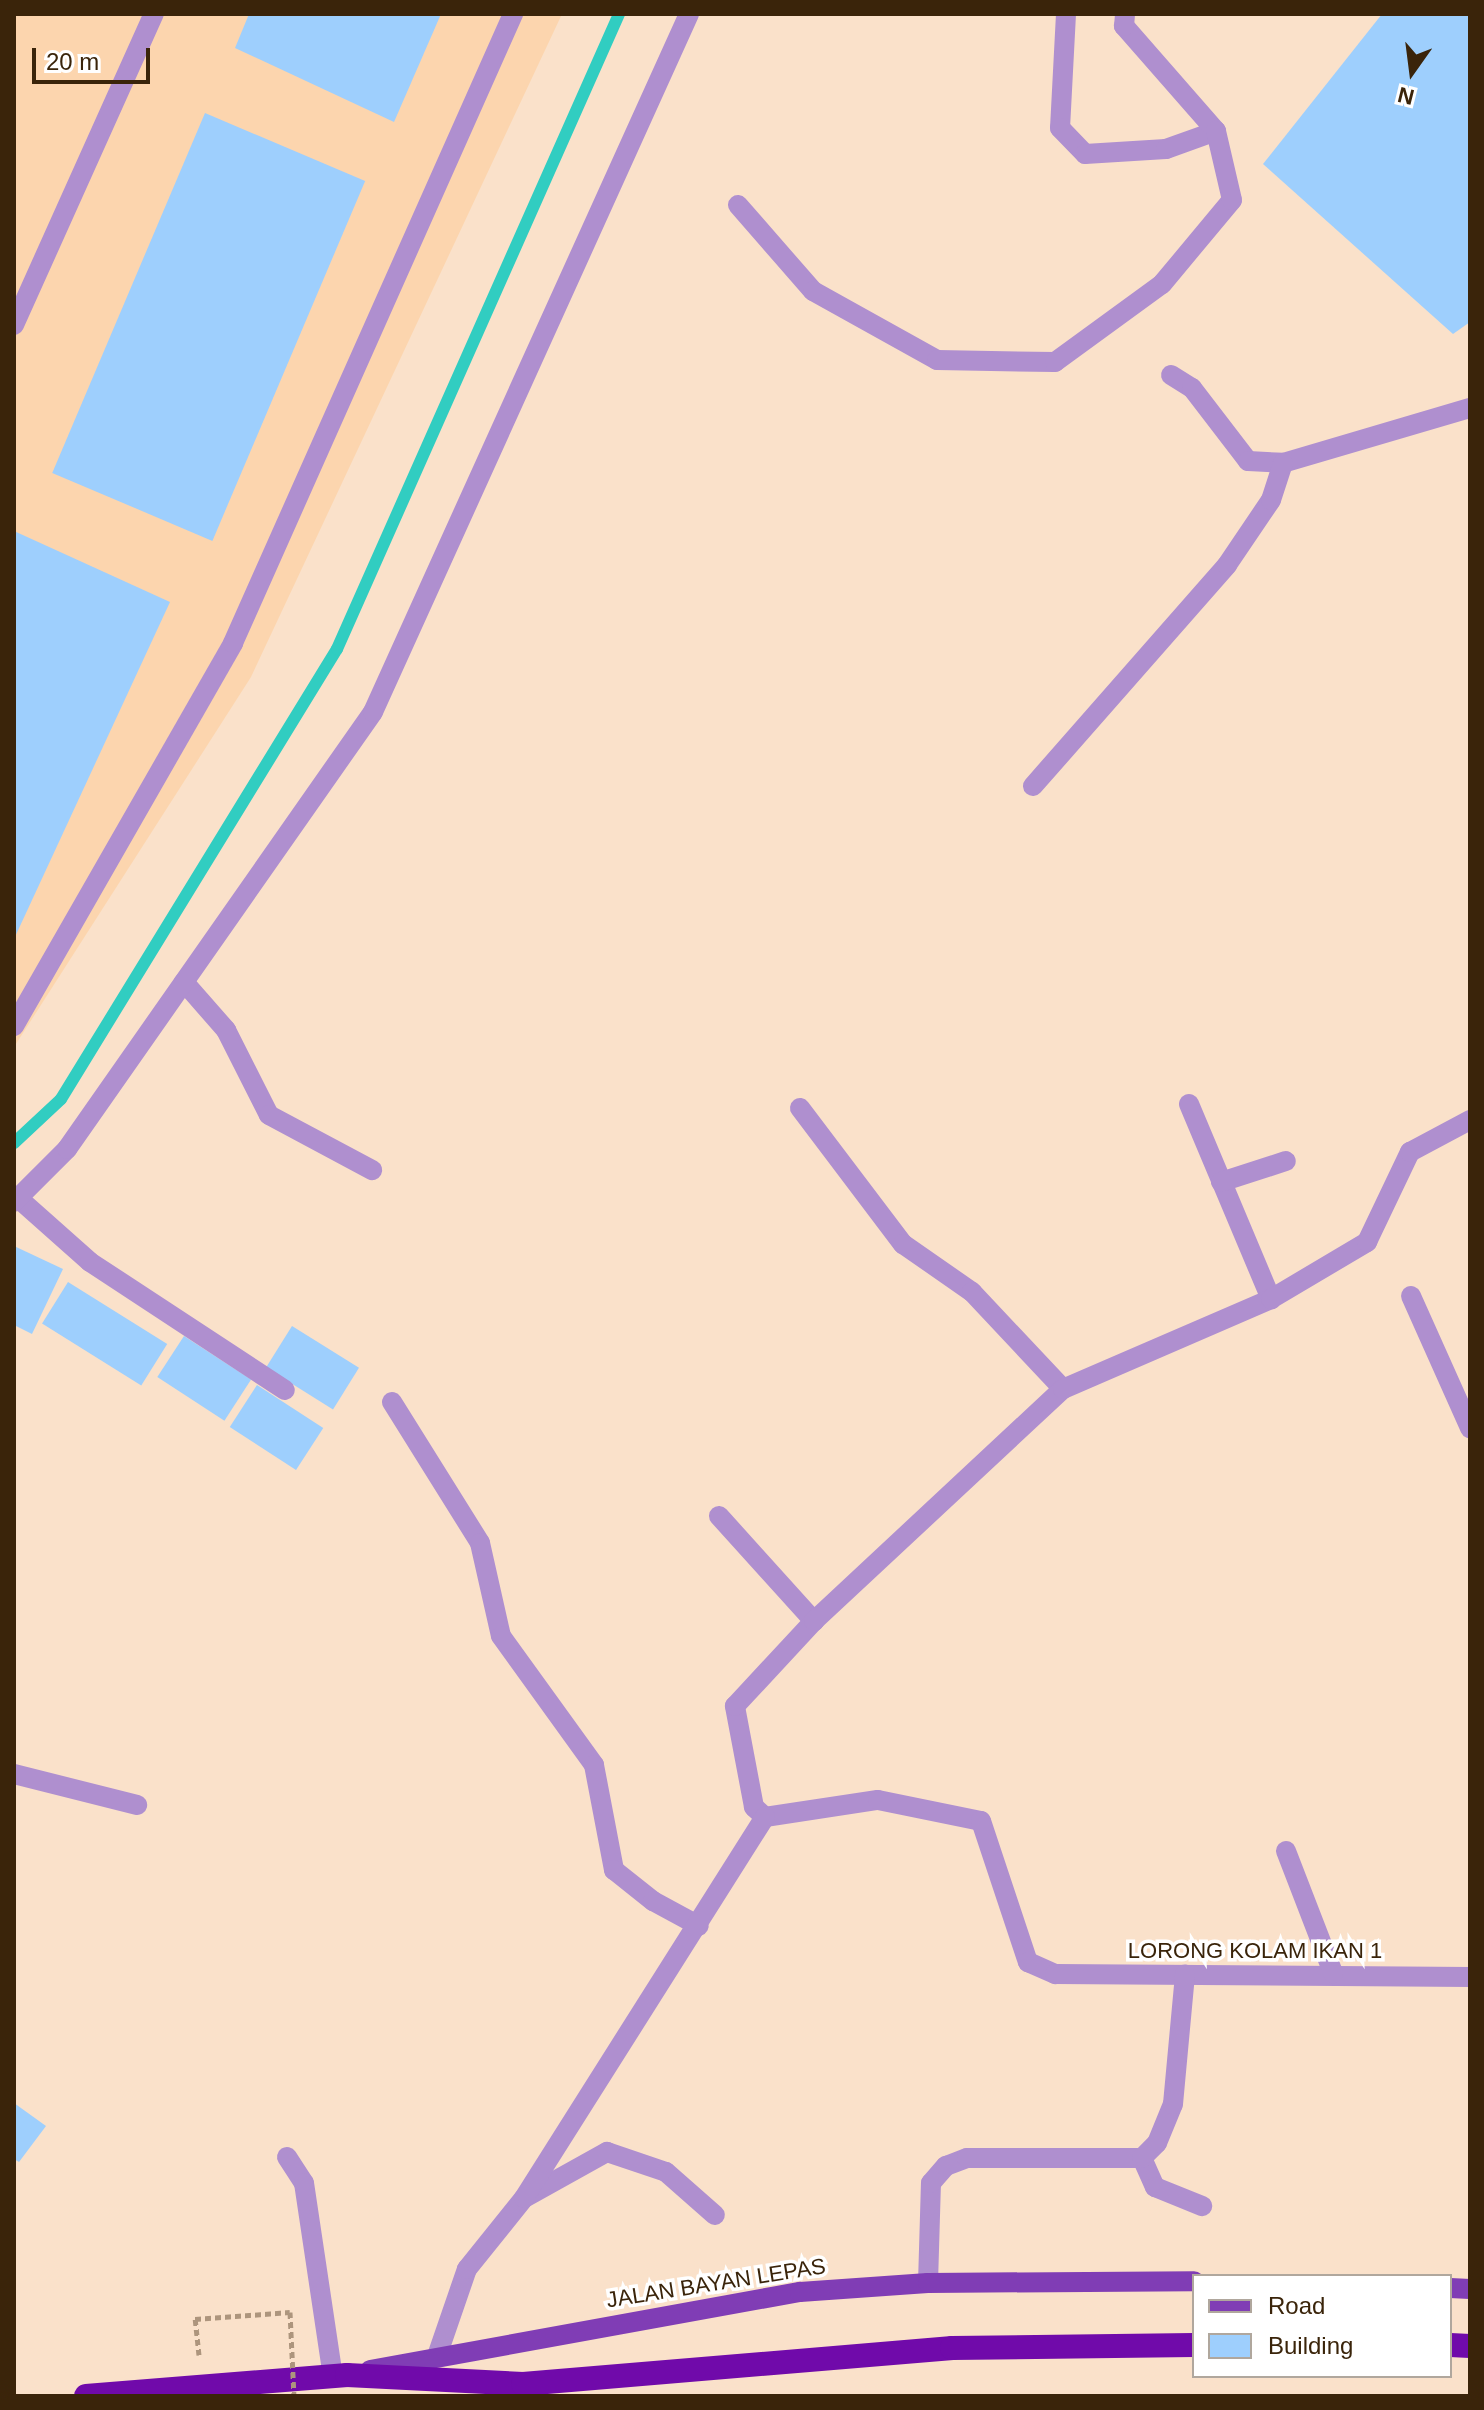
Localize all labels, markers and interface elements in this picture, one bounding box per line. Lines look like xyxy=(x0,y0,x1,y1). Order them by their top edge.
scale bar xyxy=(36,32,154,82)
north arrow xyxy=(1372,32,1452,112)
text: 20 m xyxy=(46,48,99,75)
text: N xyxy=(1395,82,1417,110)
street label: LORONG KOLAM IKAN 1 xyxy=(1128,1938,1382,1964)
street label: JALAN BAYAN LEPAS xyxy=(605,2253,827,2313)
legend xyxy=(1192,2274,1452,2378)
text: Road xyxy=(1268,2292,1325,2319)
text: Building xyxy=(1268,2332,1353,2359)

